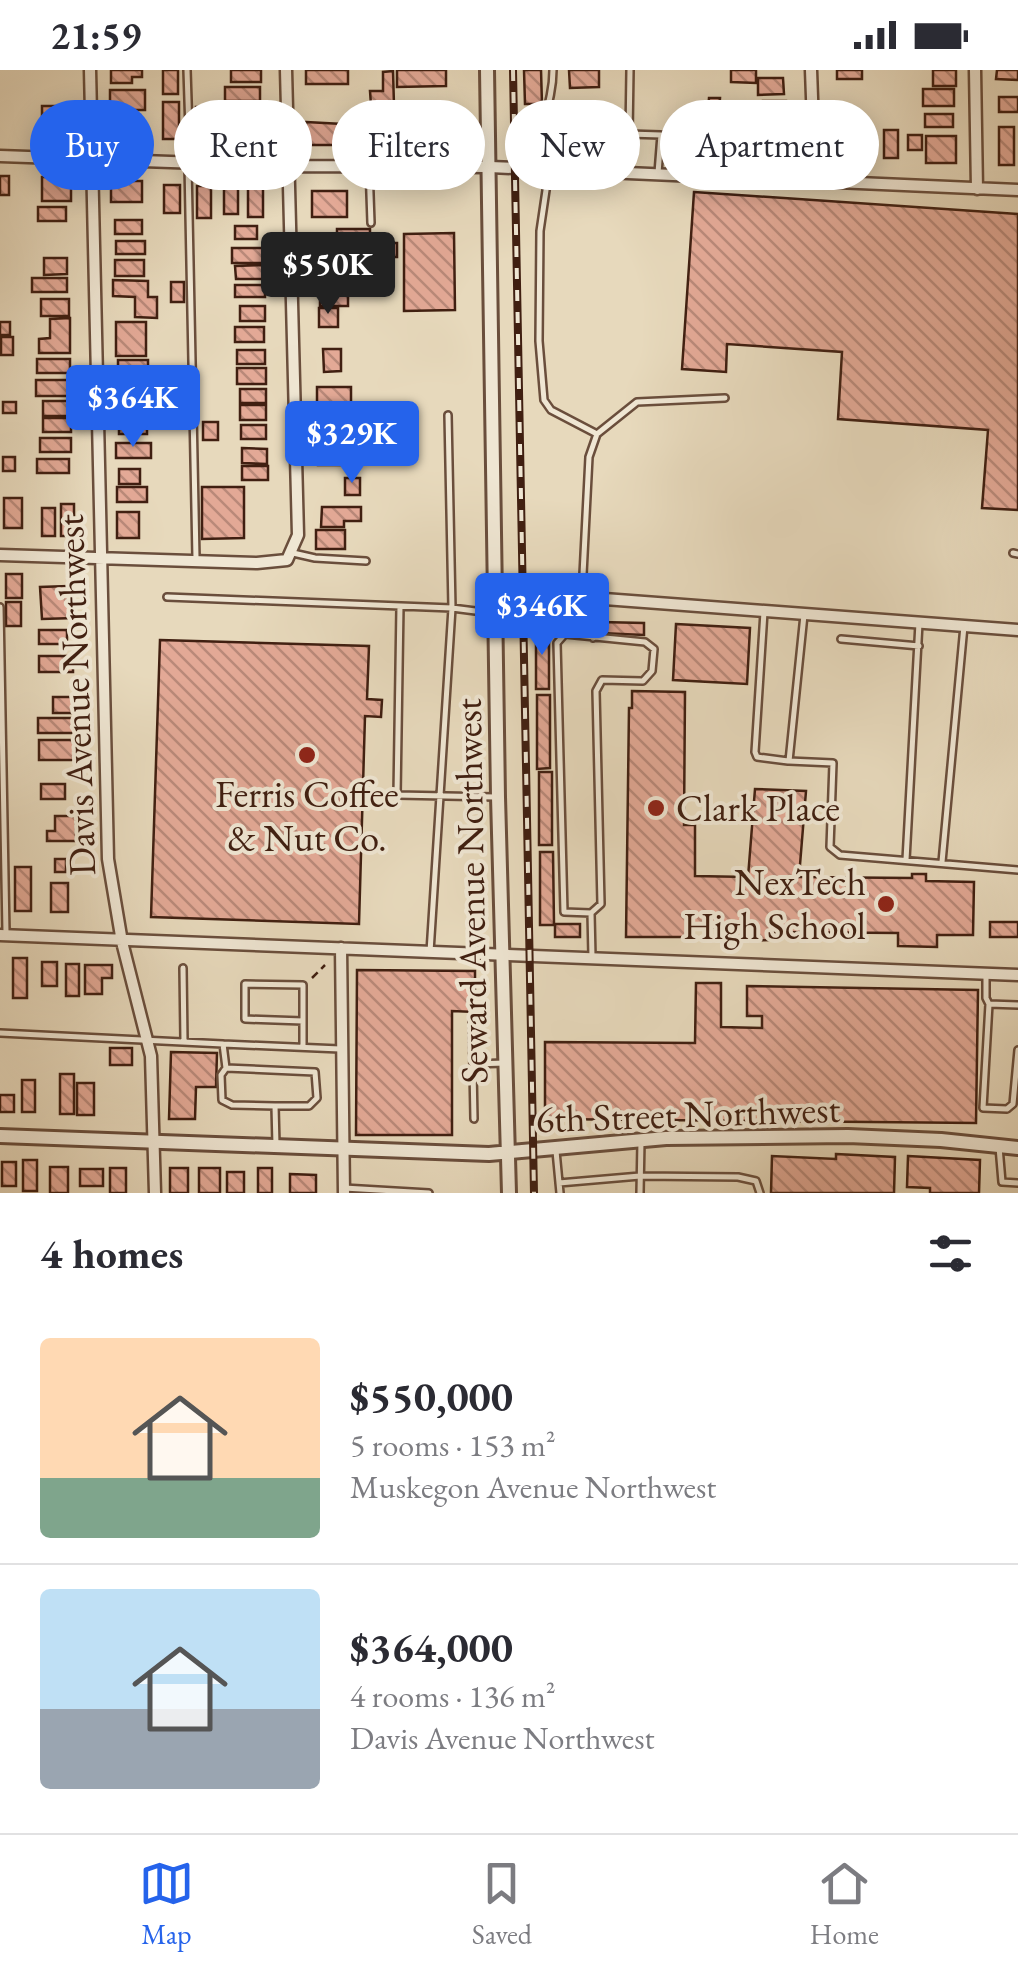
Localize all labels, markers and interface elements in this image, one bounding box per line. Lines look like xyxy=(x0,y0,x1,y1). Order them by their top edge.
text: 21:59 xyxy=(50,11,141,60)
chip: Buy xyxy=(30,100,154,190)
chip: Rent xyxy=(174,100,312,190)
chip: Filters xyxy=(332,100,485,190)
chip: New xyxy=(505,100,640,190)
chip: Apartment xyxy=(660,100,879,190)
pin: $550K xyxy=(258,232,398,317)
text: $550K xyxy=(283,243,373,285)
pin: $364K xyxy=(63,365,203,450)
text: $364K xyxy=(88,376,178,418)
pin: $329K xyxy=(282,401,422,486)
text: $329K xyxy=(307,412,397,454)
street label: Davis Avenue Northwest xyxy=(45,513,106,877)
pin: $346K xyxy=(472,573,612,658)
text: $346K xyxy=(497,584,587,626)
street label: Seward Avenue Northwest xyxy=(443,698,498,1084)
marker: Ferris Coffee & Nut Co. xyxy=(296,744,318,766)
place label: Ferris Coffee & Nut Co. xyxy=(215,769,399,862)
place label: Clark Place xyxy=(676,783,840,832)
marker: Clark Place xyxy=(645,797,667,819)
place label: NexTech High School xyxy=(683,857,866,950)
marker: NexTech High School xyxy=(875,893,897,915)
street label: 6th Street Northwest xyxy=(535,1084,841,1143)
text: 4 homes xyxy=(40,1226,183,1281)
icon: filters xyxy=(923,1226,978,1281)
text: $550,000 xyxy=(350,1369,513,1424)
icon: home xyxy=(120,1378,240,1498)
text: 5 rooms · 153 m² xyxy=(350,1424,556,1466)
text: Muskegon Avenue Northwest xyxy=(350,1466,716,1508)
text: $364,000 xyxy=(350,1620,513,1675)
icon: home xyxy=(120,1629,240,1749)
text: 4 rooms · 136 m² xyxy=(350,1675,556,1717)
text: Davis Avenue Northwest xyxy=(350,1717,655,1759)
tab: Map xyxy=(139,1856,194,1952)
tab: Saved xyxy=(472,1856,532,1952)
tab: Home xyxy=(810,1856,879,1952)

